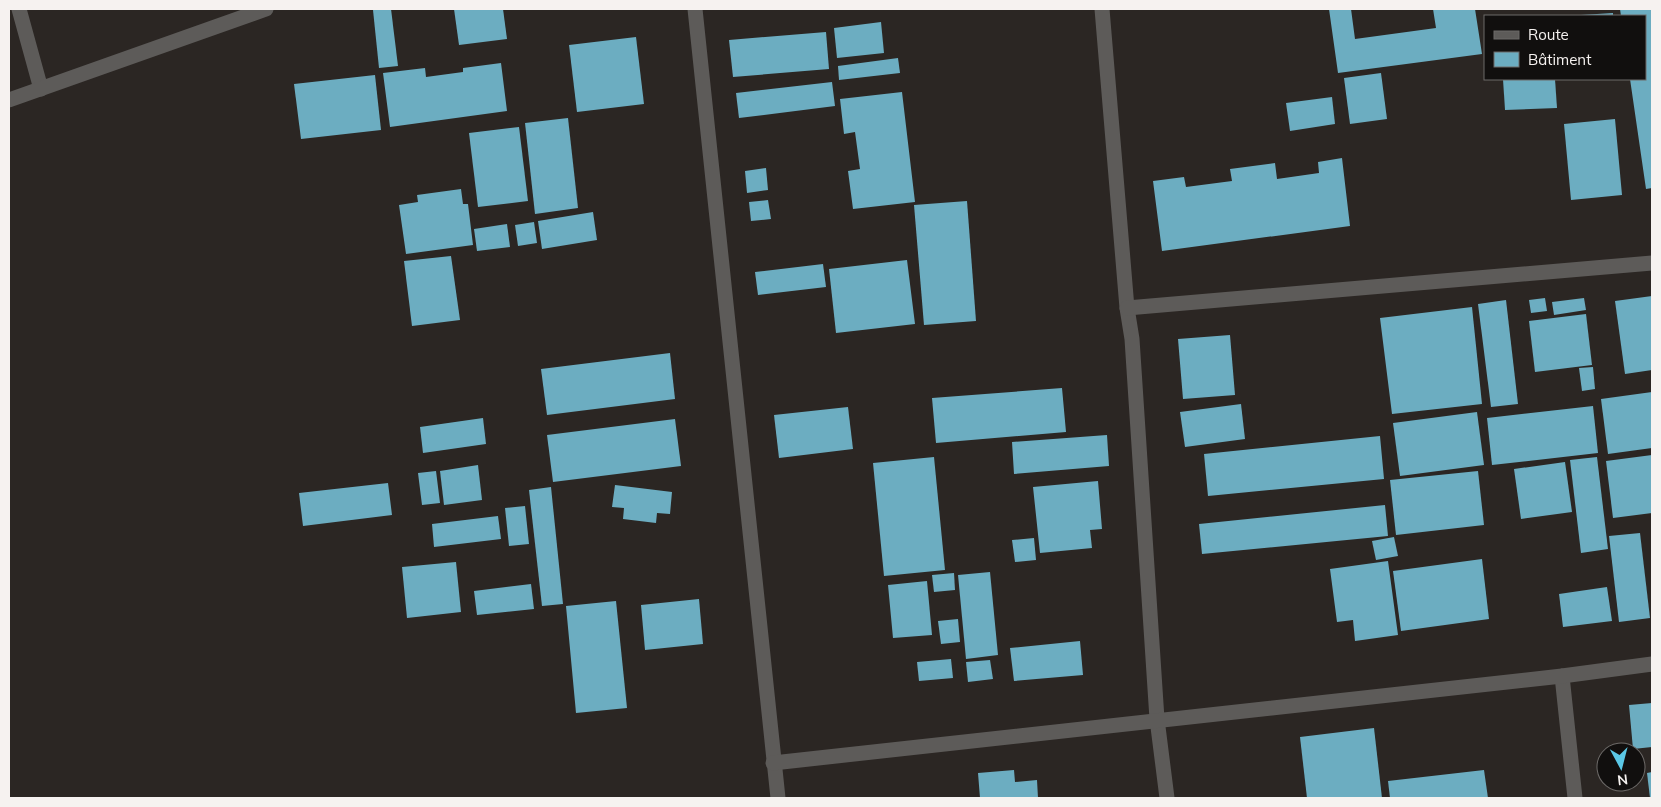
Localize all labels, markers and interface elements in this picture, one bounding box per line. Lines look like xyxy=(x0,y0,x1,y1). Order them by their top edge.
legend xyxy=(1484,15,1646,80)
text: Route xyxy=(1528,25,1569,44)
text: Bâtiment xyxy=(1528,50,1591,69)
north arrow xyxy=(1596,742,1646,792)
text: N xyxy=(1616,770,1629,789)

